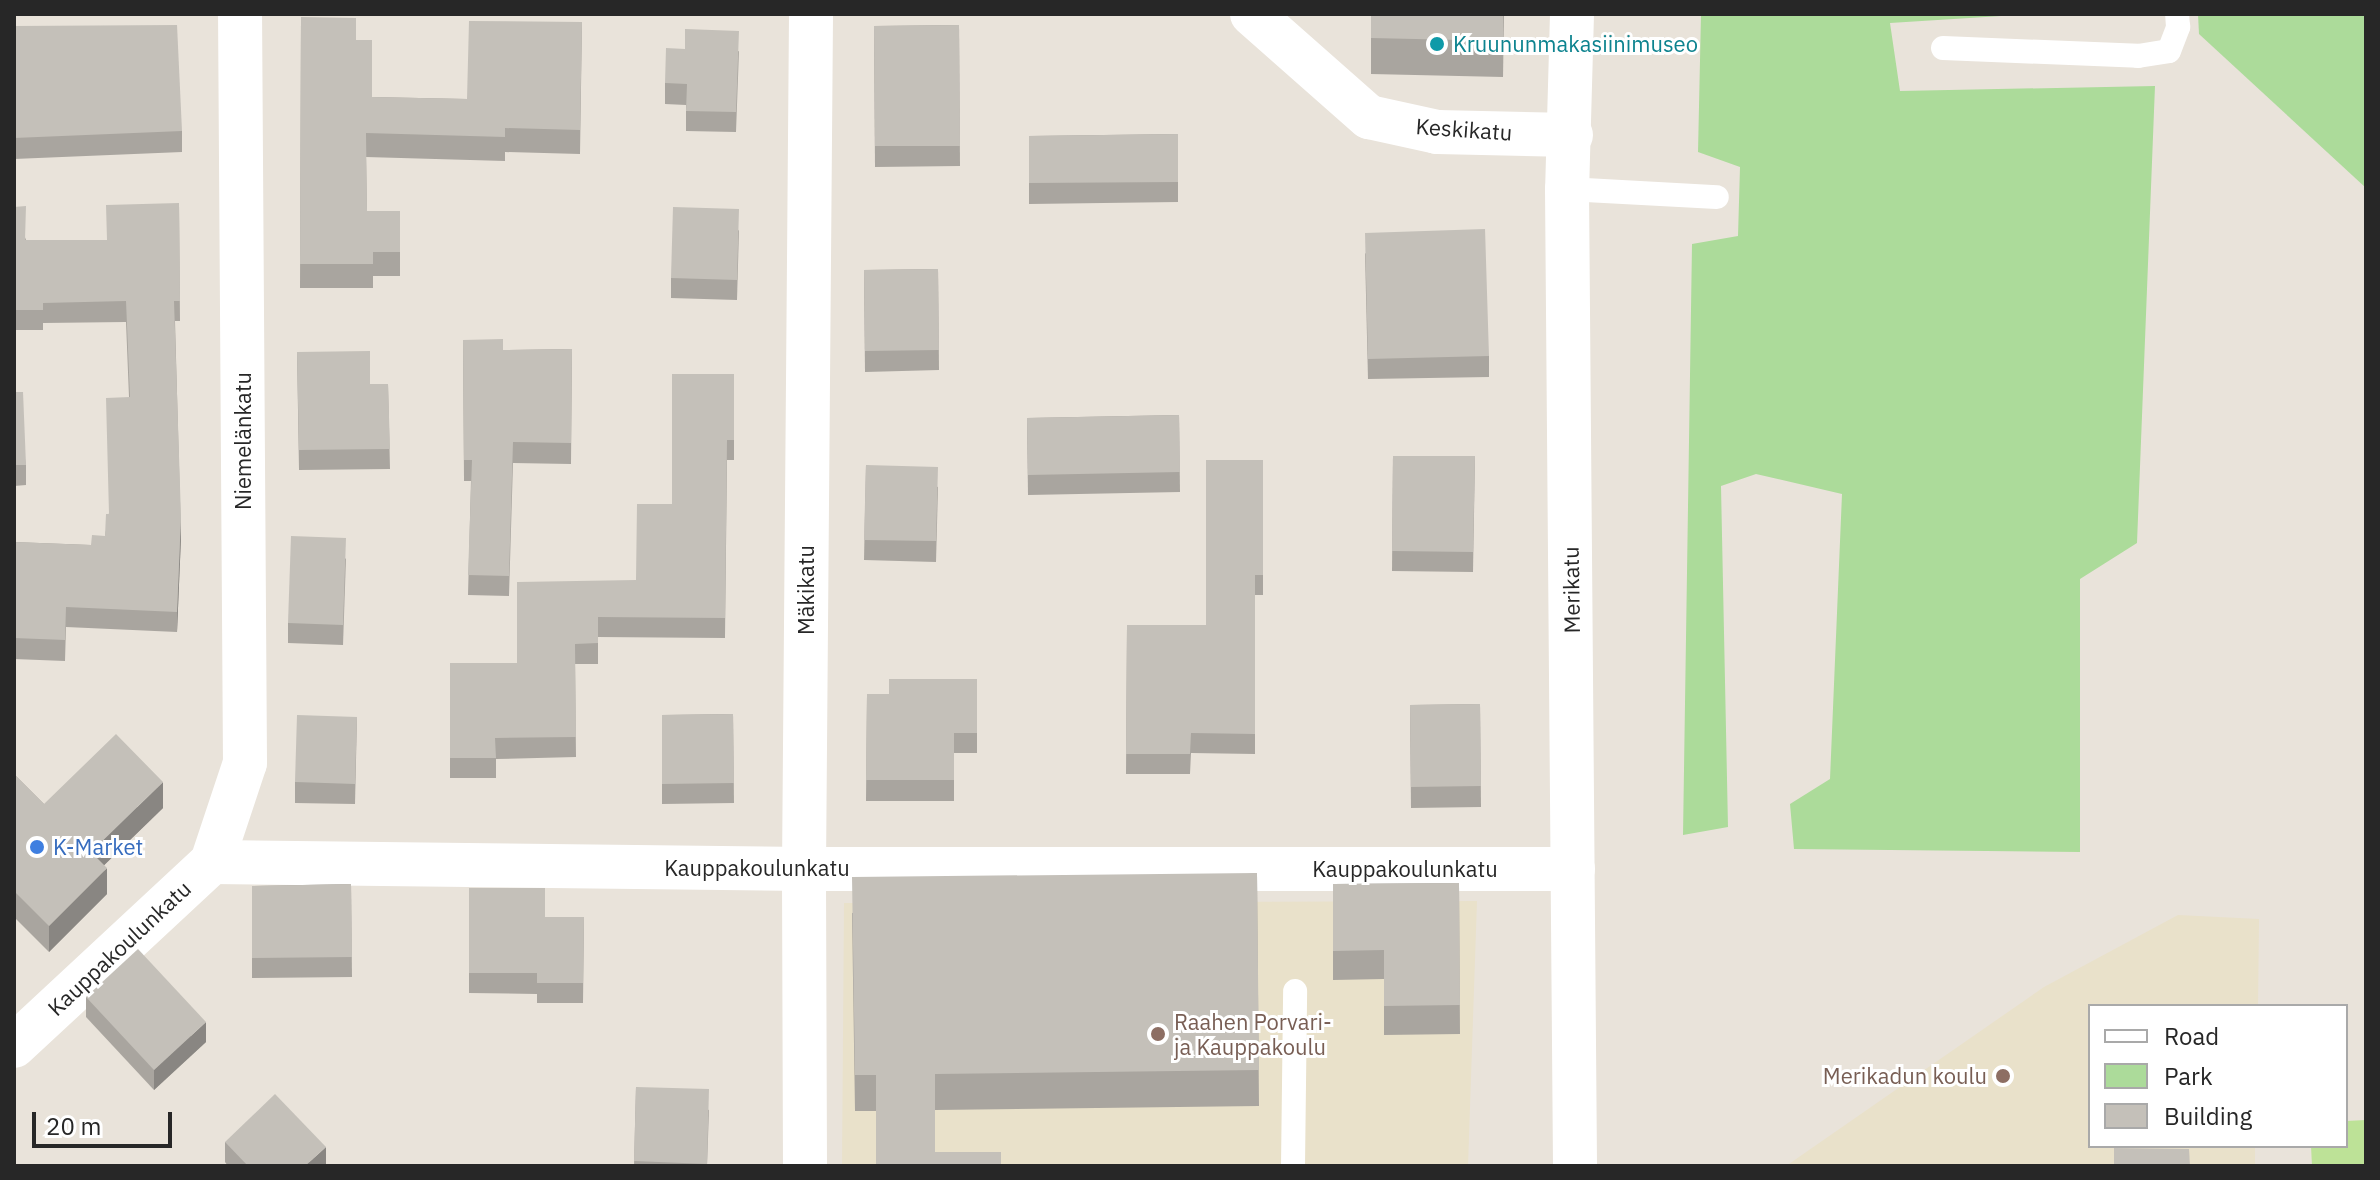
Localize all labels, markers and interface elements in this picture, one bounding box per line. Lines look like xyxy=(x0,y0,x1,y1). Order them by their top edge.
place label: Kruununmakasiinimuseo xyxy=(1453,31,1698,57)
marker: Kruununmakasiinimuseo xyxy=(1428,35,1446,53)
street label: Keskikatu xyxy=(1415,112,1513,146)
street label: Niemelänkatu xyxy=(230,372,256,510)
street label: Mäkikatu xyxy=(793,545,819,635)
street label: Merikatu xyxy=(1557,546,1585,634)
place label: K-Market xyxy=(53,834,143,860)
marker: K-Market xyxy=(28,838,46,856)
street label: Kauppakoulunkatu xyxy=(664,855,850,881)
street label: Kauppakoulunkatu xyxy=(1312,856,1498,882)
street label: Kauppakoulunkatu xyxy=(42,875,196,1021)
legend xyxy=(2088,1004,2348,1148)
place label: Raahen Porvari- ja Kauppakoulu xyxy=(1174,1008,1332,1060)
text: Road xyxy=(2164,1020,2219,1052)
marker: Raahen Porvari- ja Kauppakoulu xyxy=(1149,1025,1167,1043)
text: Park xyxy=(2164,1060,2213,1092)
place label: Merikadun koulu xyxy=(1823,1063,1987,1089)
marker: Merikadun koulu xyxy=(1994,1067,2012,1085)
scale bar xyxy=(36,1096,176,1146)
text: Building xyxy=(2164,1100,2252,1132)
text: 20 m xyxy=(46,1110,101,1142)

